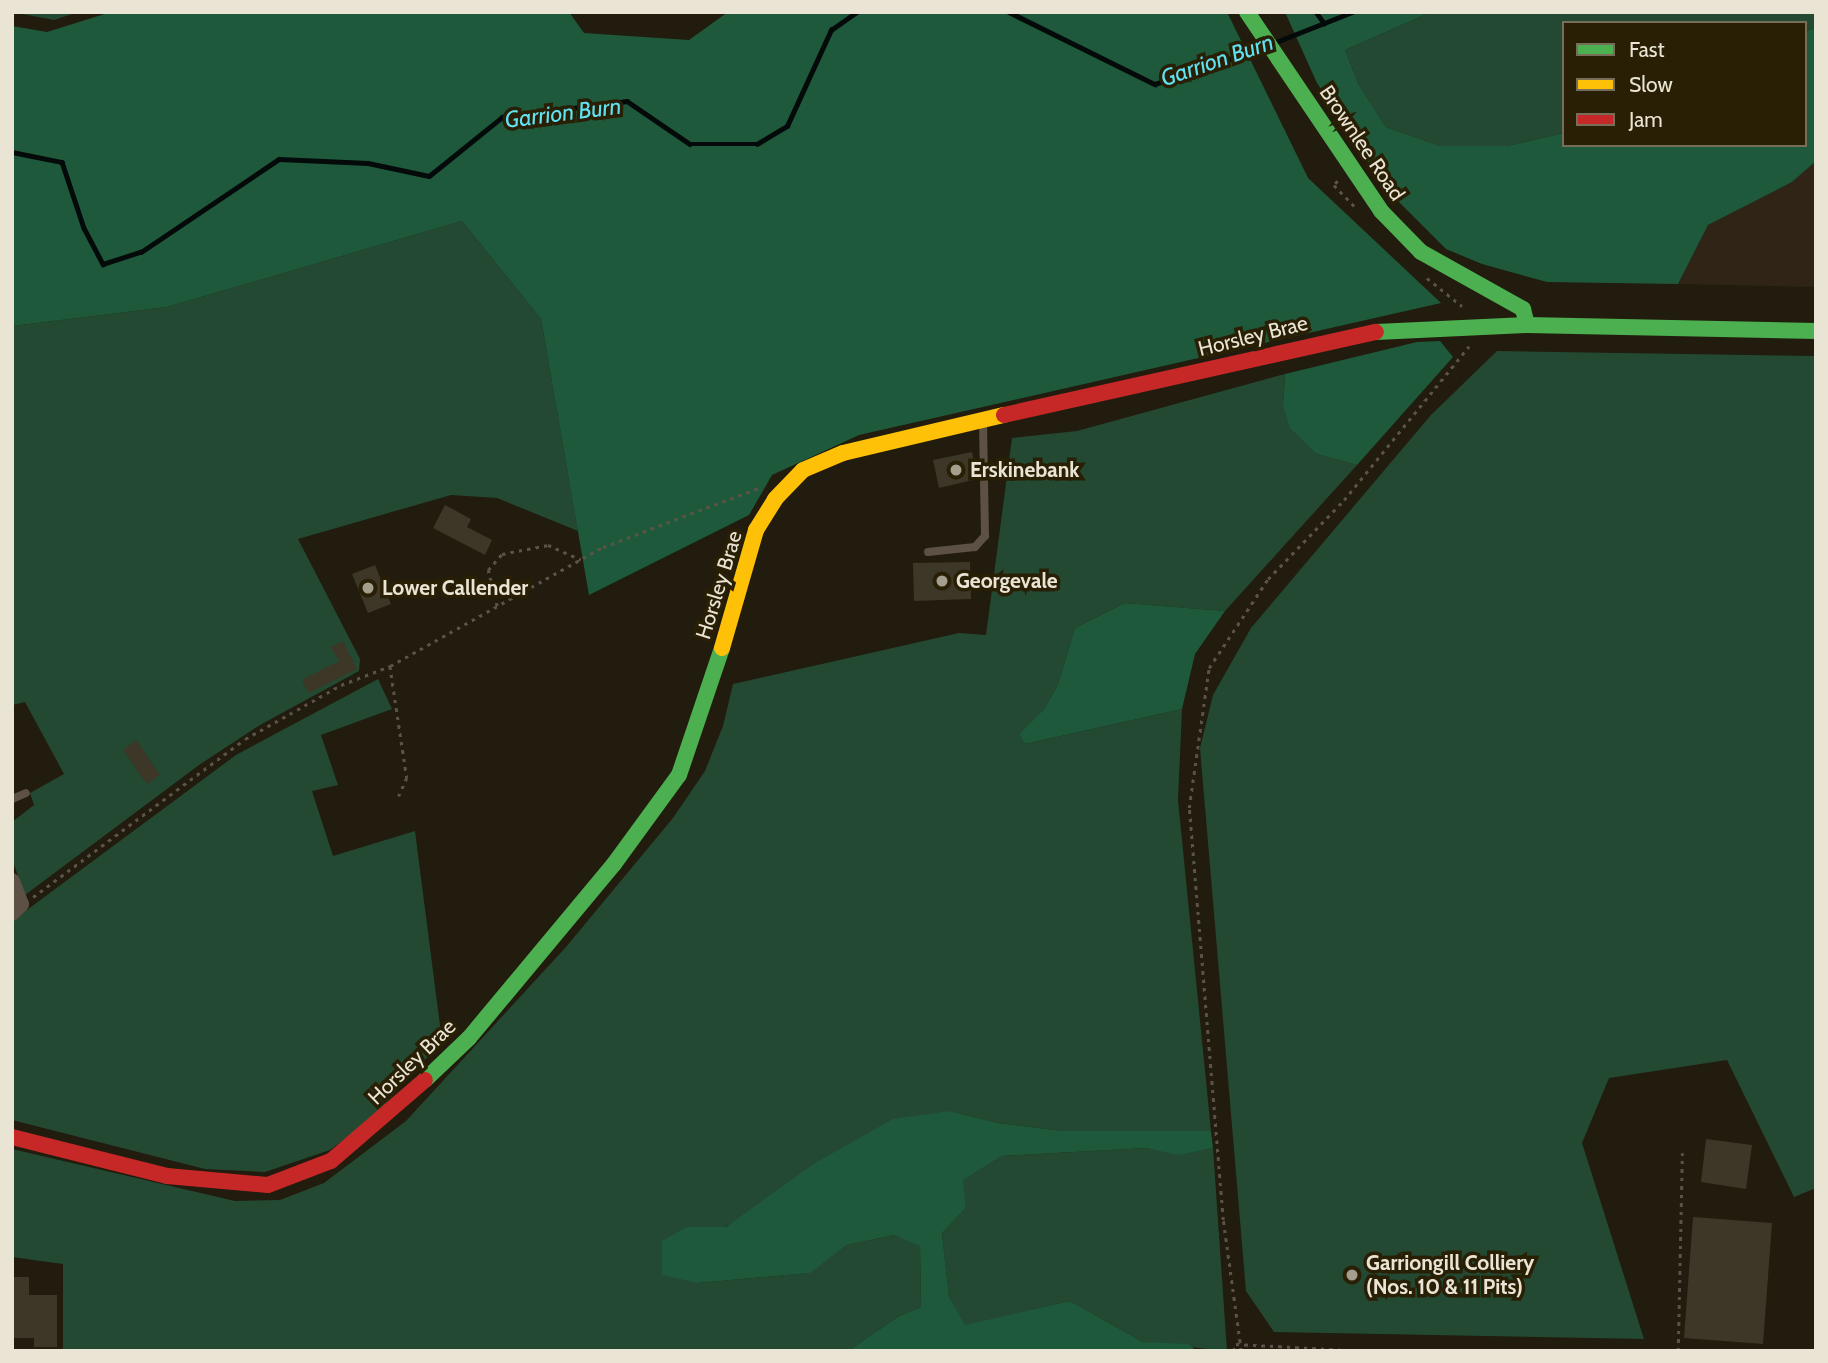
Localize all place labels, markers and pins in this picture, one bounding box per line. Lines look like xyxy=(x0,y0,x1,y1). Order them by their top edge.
place label: Erskinebank xyxy=(970,457,1079,483)
marker: Erskinebank xyxy=(948,462,964,478)
place label: Georgevale xyxy=(956,568,1058,594)
marker: Georgevale xyxy=(934,573,950,589)
place label: Lower Callender xyxy=(382,575,528,601)
marker: Lower Callender xyxy=(360,580,376,596)
place label: Garriongill Colliery (Nos. 10 & 11 Pits) xyxy=(1366,1250,1534,1300)
marker: Garriongill Colliery (Nos. 10 & 11 Pits) xyxy=(1344,1267,1360,1283)

